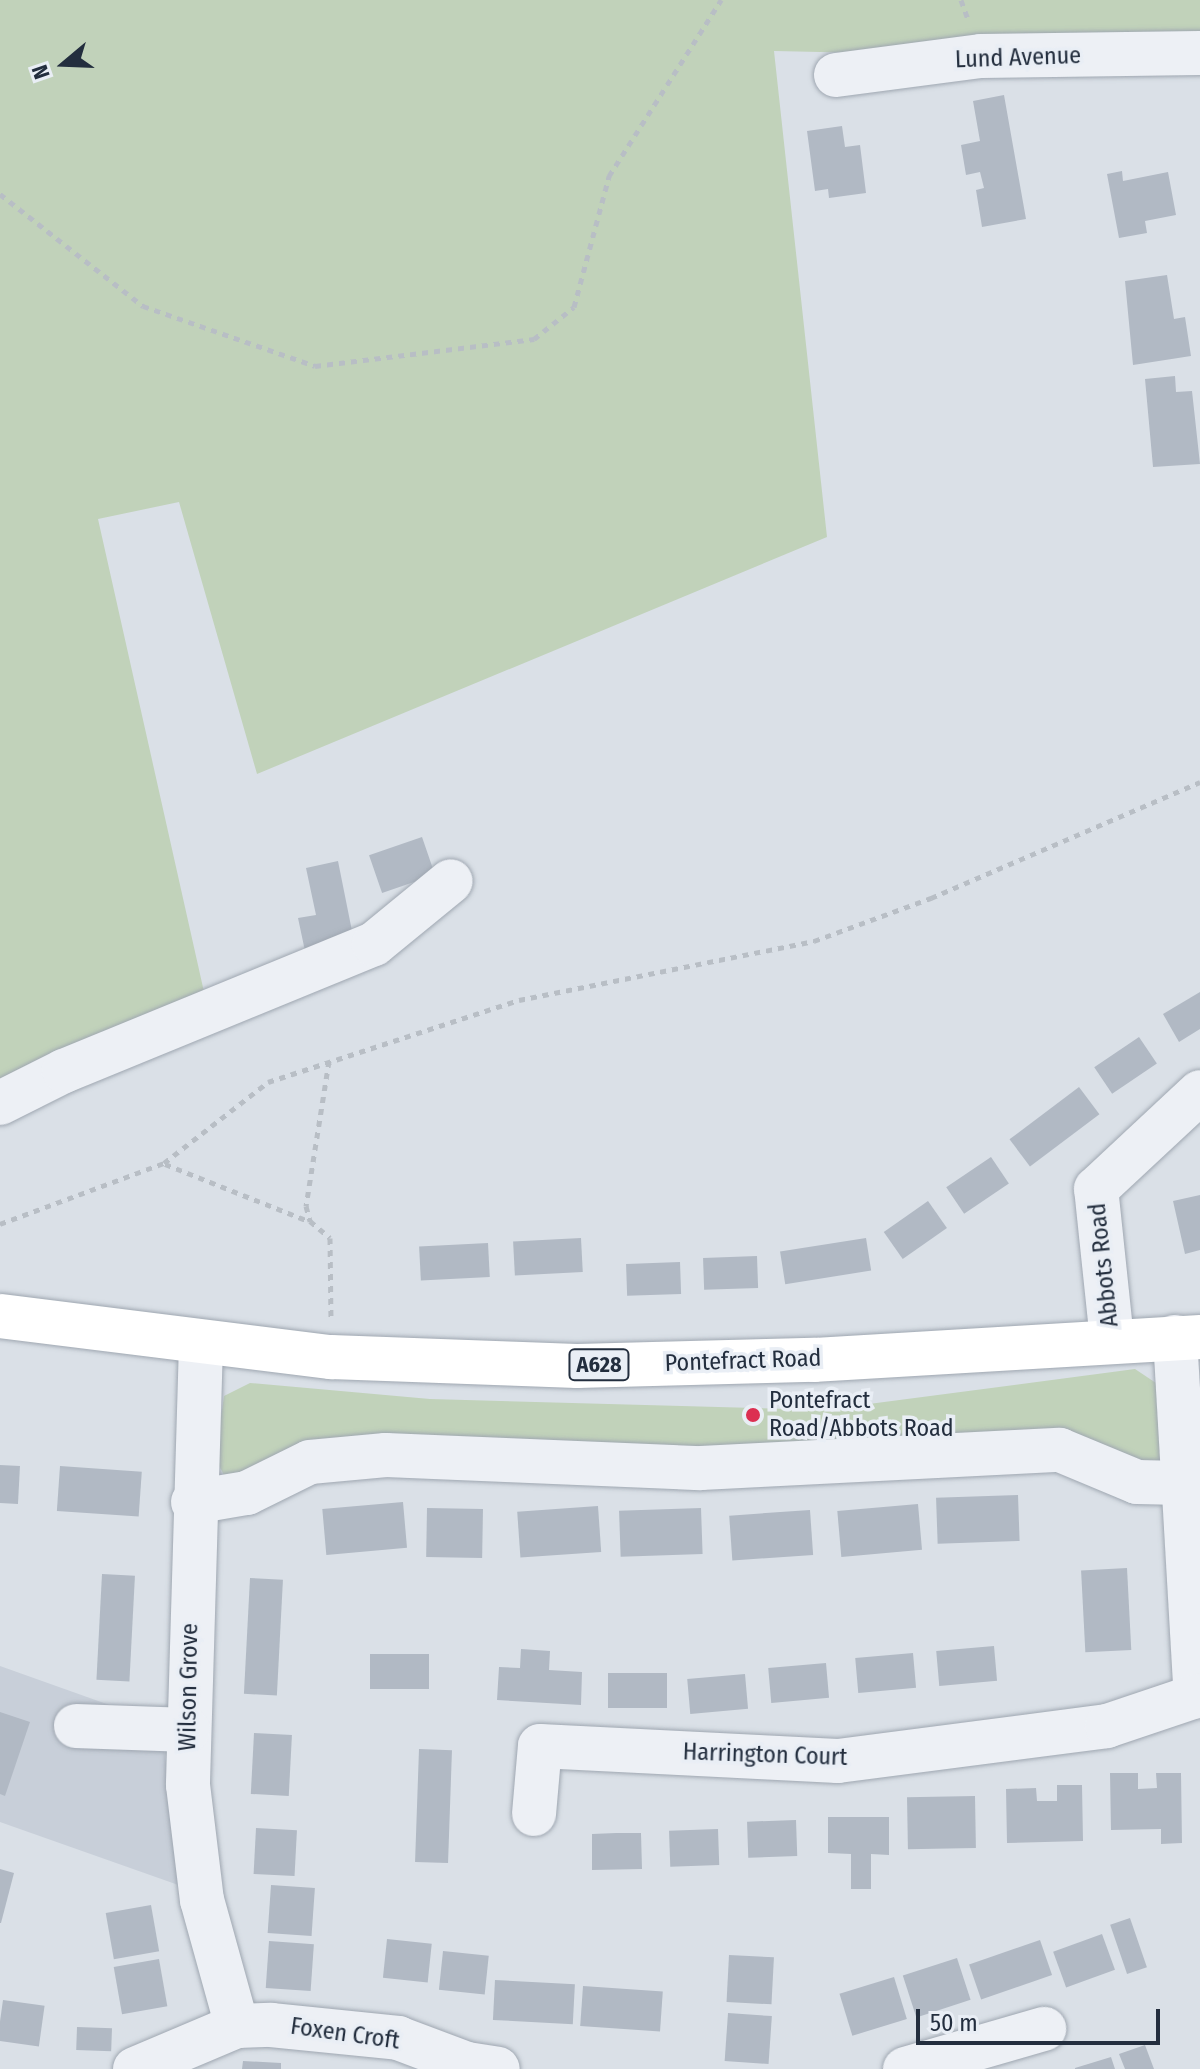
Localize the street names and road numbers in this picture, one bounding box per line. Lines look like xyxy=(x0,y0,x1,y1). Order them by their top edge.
street label: Lund Avenue xyxy=(954,41,1082,75)
street label: Abbots Road xyxy=(1083,1202,1125,1328)
street label: Pontefract Road xyxy=(664,1344,822,1378)
road number: A628 xyxy=(567,1347,631,1383)
street label: Wilson Grove xyxy=(173,1623,205,1751)
street label: Harrington Court xyxy=(682,1738,848,1772)
street label: Foxen Croft xyxy=(289,2012,401,2056)

